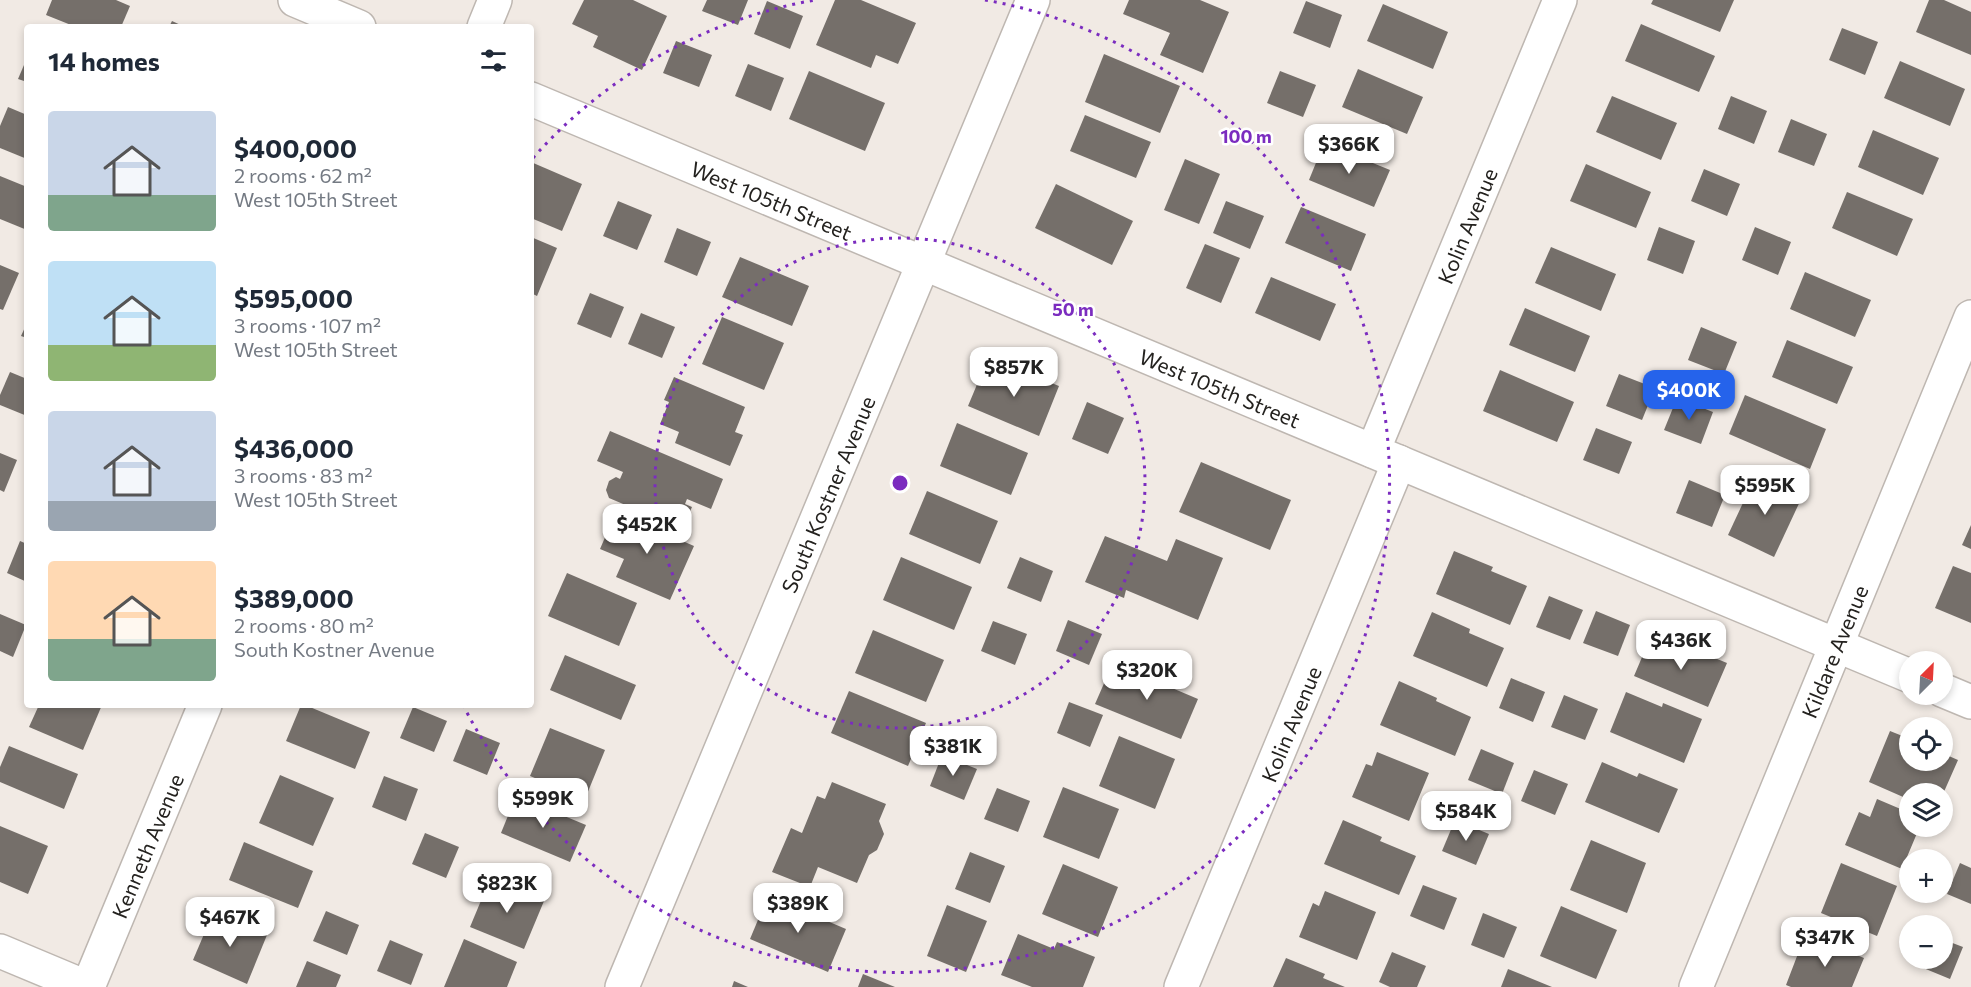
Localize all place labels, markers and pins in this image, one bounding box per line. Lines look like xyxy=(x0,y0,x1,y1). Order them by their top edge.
pin: $366K xyxy=(1307,124,1391,175)
pin: $857K xyxy=(972,347,1056,398)
pin: $400K xyxy=(1647,370,1731,421)
pin: $595K xyxy=(1723,465,1807,516)
centre of rings xyxy=(890,473,910,493)
pin: $452K xyxy=(605,504,689,555)
pin: $436K xyxy=(1639,620,1723,671)
pin: $320K xyxy=(1105,650,1189,701)
pin: $381K xyxy=(911,726,995,777)
pin: $599K xyxy=(501,778,585,829)
pin: $584K xyxy=(1424,791,1508,842)
pin: $823K xyxy=(465,863,549,914)
pin: $389K xyxy=(756,883,840,934)
pin: $467K xyxy=(188,897,272,948)
pin: $347K xyxy=(1783,917,1867,968)

